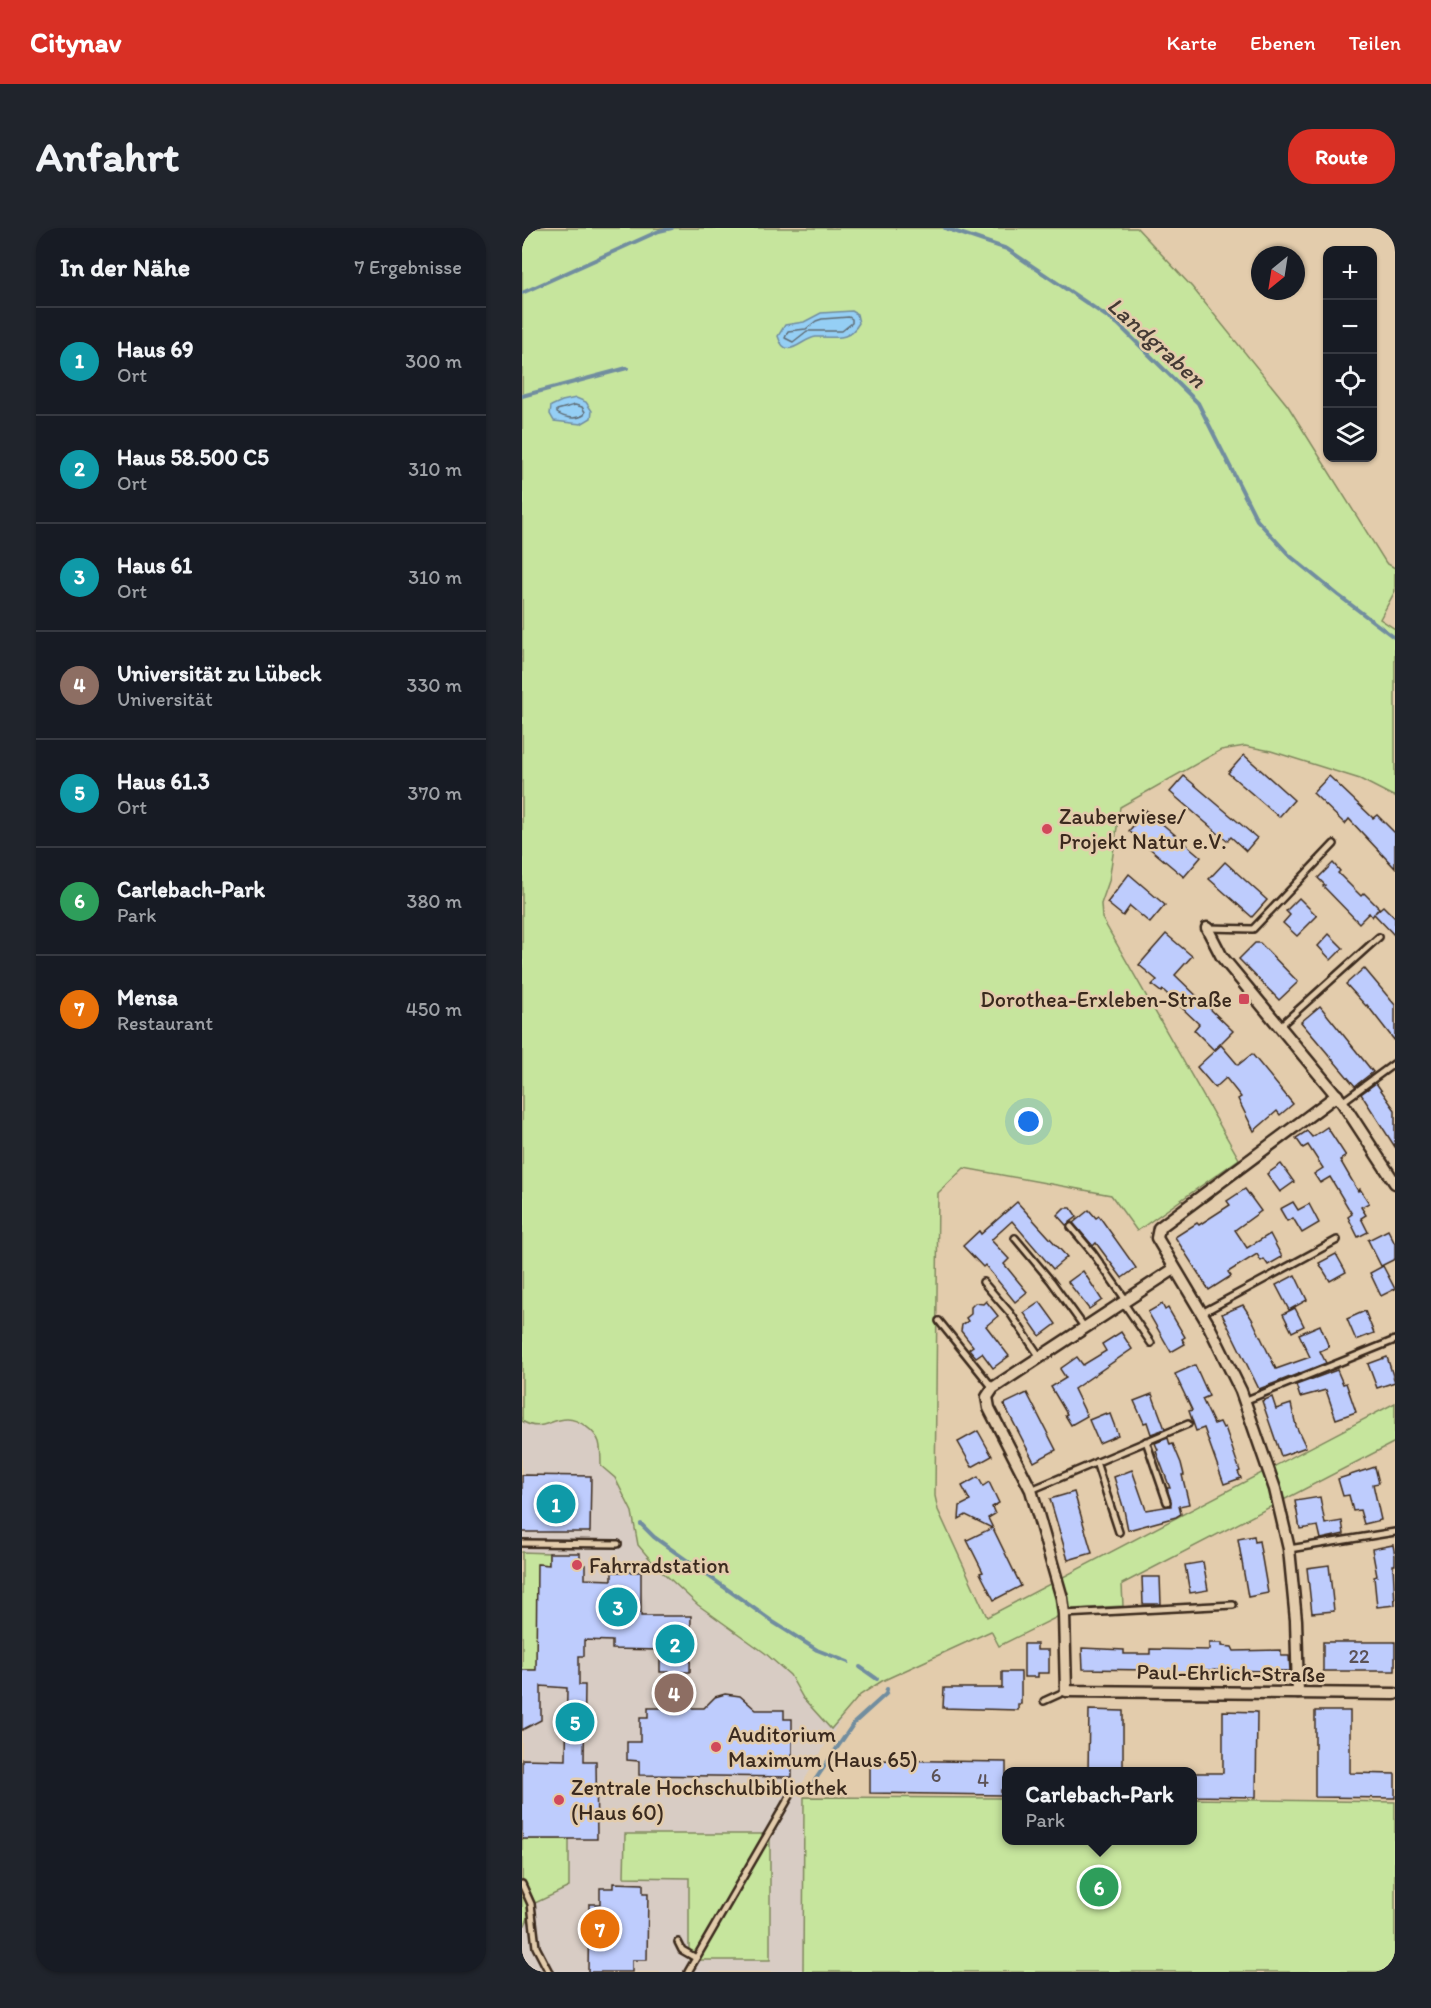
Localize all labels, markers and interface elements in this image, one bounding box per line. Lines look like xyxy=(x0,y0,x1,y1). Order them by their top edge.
text: Citynav xyxy=(30,25,121,59)
text: Karte xyxy=(1167,30,1217,55)
text: Ebenen xyxy=(1250,30,1316,55)
text: Teilen xyxy=(1349,30,1401,55)
button: Route xyxy=(1288,129,1395,184)
text: Anfahrt xyxy=(36,131,179,182)
north arrow xyxy=(1251,246,1305,300)
map controls xyxy=(1323,246,1377,462)
button: + xyxy=(1323,246,1377,300)
text: In der Nähe xyxy=(60,251,190,283)
text: 7 Ergebnisse xyxy=(355,255,462,279)
water label: Landgraben xyxy=(1102,290,1212,394)
button: − xyxy=(1323,300,1377,354)
text: Haus 69 xyxy=(117,336,194,363)
text: 1 xyxy=(75,349,84,373)
text: 300 m xyxy=(405,349,462,373)
button: locate xyxy=(1323,354,1377,408)
text: Ort xyxy=(117,363,147,387)
button: layers xyxy=(1323,408,1377,462)
text: Haus 58.500 C5 xyxy=(117,444,269,471)
text: 2 xyxy=(74,457,85,481)
text: 310 m xyxy=(408,457,462,481)
text: Ort xyxy=(117,471,147,495)
text: Haus 61 xyxy=(117,552,192,579)
text: 3 xyxy=(74,565,85,589)
text: 310 m xyxy=(408,565,462,589)
text: Ort xyxy=(117,579,147,603)
text: Universität zu Lübeck xyxy=(117,660,321,687)
text: 4 xyxy=(73,673,86,697)
text: 330 m xyxy=(407,673,462,697)
text: Universität xyxy=(117,687,213,711)
text: Haus 61.3 xyxy=(117,768,210,795)
text: 5 xyxy=(74,781,85,805)
text: 370 m xyxy=(408,781,462,805)
text: Ort xyxy=(117,795,147,819)
place label: Zauberwiese/ Projekt Natur e.V. xyxy=(1059,803,1227,855)
marker: Zauberwiese/ Projekt Natur e.V. xyxy=(1040,822,1054,836)
text: Carlebach-Park xyxy=(117,876,265,903)
text: 6 xyxy=(74,889,85,913)
text: 380 m xyxy=(407,889,462,913)
text: Park xyxy=(117,903,156,927)
text: Mensa xyxy=(117,984,178,1011)
place label: Dorothea-Erxleben-Straße xyxy=(980,986,1232,1013)
marker: Dorothea-Erxleben-Straße xyxy=(1237,992,1251,1006)
text: 7 xyxy=(75,997,84,1021)
text: 450 m xyxy=(406,997,462,1021)
text: Restaurant xyxy=(117,1011,213,1035)
your location xyxy=(1014,1107,1043,1136)
pin: 1 xyxy=(537,1482,576,1526)
place label: Fahrradstation xyxy=(589,1552,729,1579)
marker: Fahrradstation xyxy=(570,1558,584,1572)
pin: 3 xyxy=(598,1584,638,1630)
pin: 2 xyxy=(656,1622,694,1666)
house number: 22 xyxy=(1348,1644,1370,1668)
street label: Paul-Ehrlich-Straße xyxy=(1136,1658,1326,1688)
pin: 4 xyxy=(654,1670,694,1716)
pin: 5 xyxy=(556,1700,594,1744)
place label: Auditorium Maximum (Haus 65) xyxy=(728,1721,918,1773)
marker: Auditorium Maximum (Haus 65) xyxy=(709,1740,723,1754)
house number: 6 xyxy=(931,1763,941,1787)
popup xyxy=(1002,1767,1197,1845)
house number: 4 xyxy=(977,1768,989,1792)
place label: Zentrale Hochschulbibliothek (Haus 60) xyxy=(571,1774,848,1826)
text: Carlebach-Park xyxy=(1026,1781,1173,1808)
marker: Zentrale Hochschulbibliothek (Haus 60) xyxy=(552,1793,566,1807)
text: Park xyxy=(1026,1808,1065,1832)
pin: 6 xyxy=(1080,1864,1118,1910)
pin: 7 xyxy=(580,1906,620,1952)

